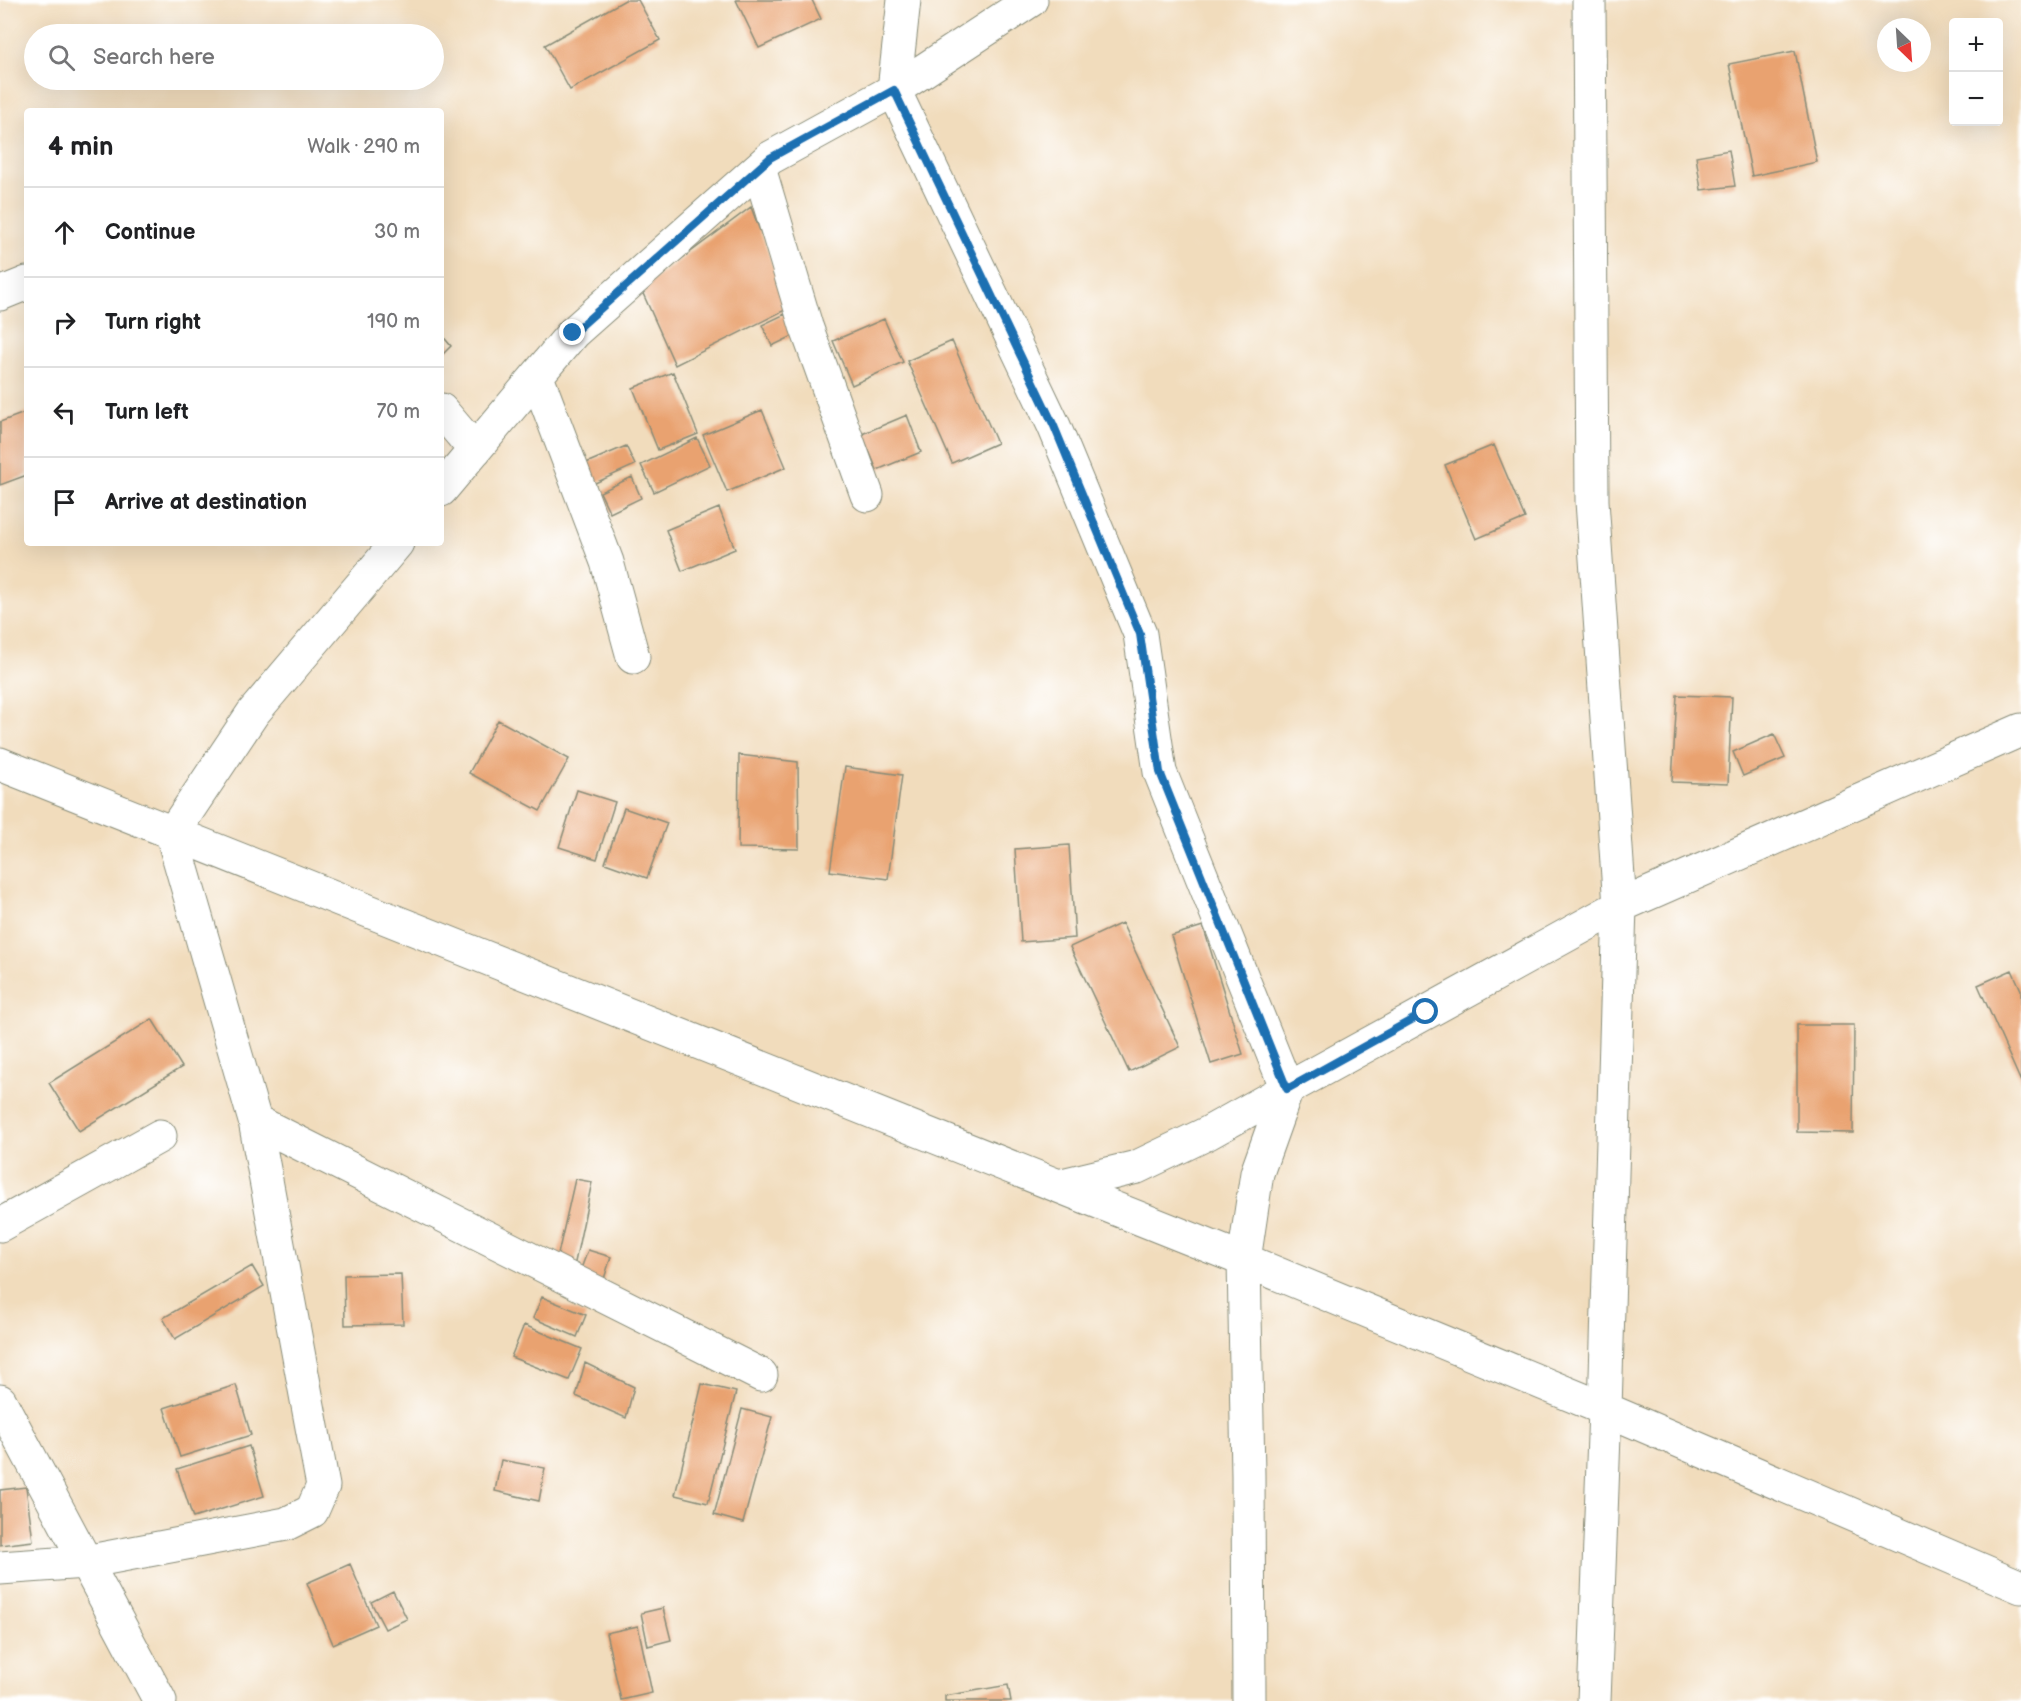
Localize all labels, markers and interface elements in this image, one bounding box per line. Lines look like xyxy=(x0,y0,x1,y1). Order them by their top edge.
north arrow xyxy=(1877,18,1931,72)
map controls xyxy=(1949,18,2003,126)
button: + xyxy=(1949,18,2003,72)
search box xyxy=(24,24,444,90)
icon: search xyxy=(45,41,78,74)
text: Search here xyxy=(93,44,215,71)
button: − xyxy=(1949,72,2003,126)
text: 4 min xyxy=(48,132,113,163)
text: Walk · 290 m xyxy=(307,135,420,159)
icon: ahead xyxy=(48,216,81,249)
text: Continue xyxy=(105,219,195,246)
text: 30 m xyxy=(374,220,420,244)
icon: right xyxy=(48,306,81,339)
text: Turn right xyxy=(105,309,201,336)
text: 190 m xyxy=(367,310,420,334)
route end xyxy=(559,319,585,345)
icon: left xyxy=(48,396,81,429)
text: Turn left xyxy=(105,399,189,426)
text: 70 m xyxy=(376,400,420,424)
icon: arrive xyxy=(48,486,81,519)
text: Arrive at destination xyxy=(105,489,307,516)
route start xyxy=(1412,998,1438,1024)

